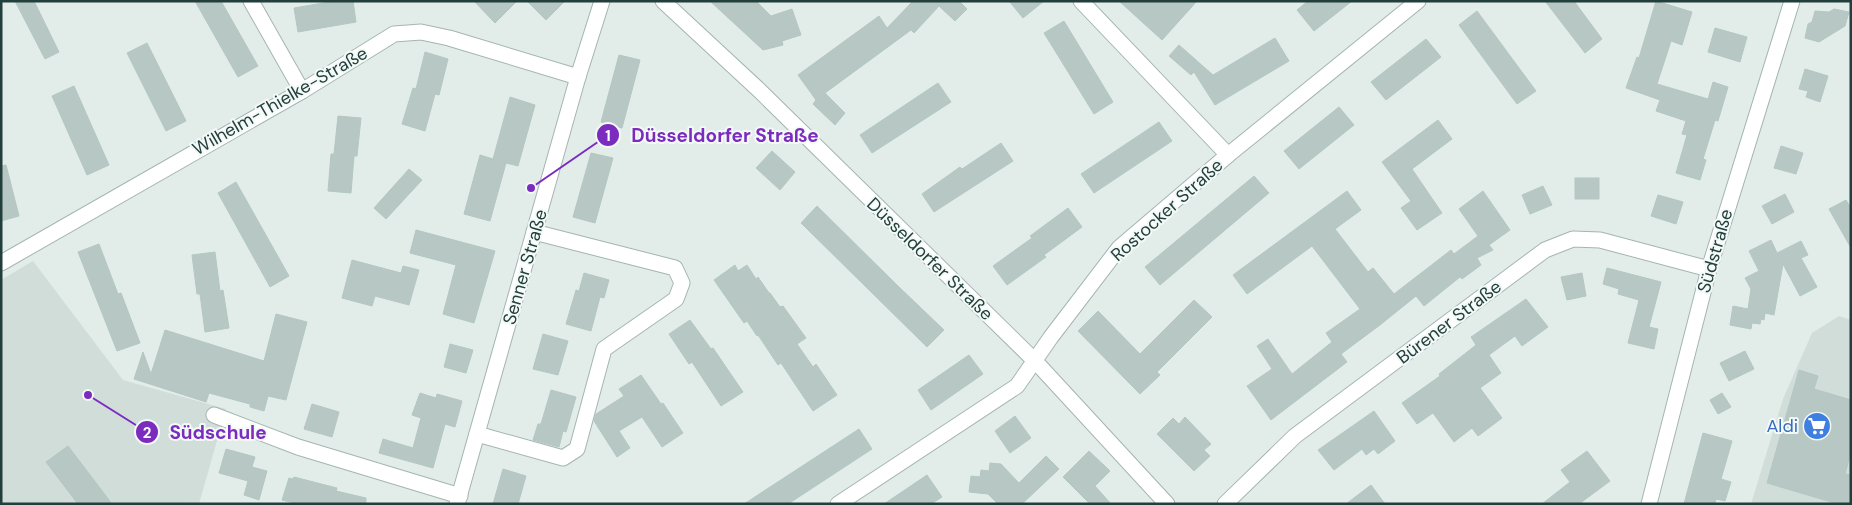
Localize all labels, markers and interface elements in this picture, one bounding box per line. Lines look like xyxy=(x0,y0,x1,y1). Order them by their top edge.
street label: Wilhelm-Thielke-Straße xyxy=(188,41,372,161)
callout: Düsseldorfer Straße xyxy=(596,118,828,152)
text: Düsseldorfer Straße xyxy=(631,123,819,148)
text: 1 xyxy=(605,126,611,146)
street label: Rostocker Straße xyxy=(1106,153,1228,267)
street label: Düsseldorfer Straße xyxy=(862,192,998,326)
street label: Südstraße xyxy=(1692,206,1738,296)
street label: Senner Straße xyxy=(497,207,553,327)
street label: Bürener Straße xyxy=(1392,275,1506,369)
supermarket icon: Aldi xyxy=(1802,411,1832,441)
place label: Aldi xyxy=(1766,414,1798,438)
callout: Südschule xyxy=(135,415,277,449)
text: Südschule xyxy=(169,420,267,445)
text: 2 xyxy=(143,423,152,443)

